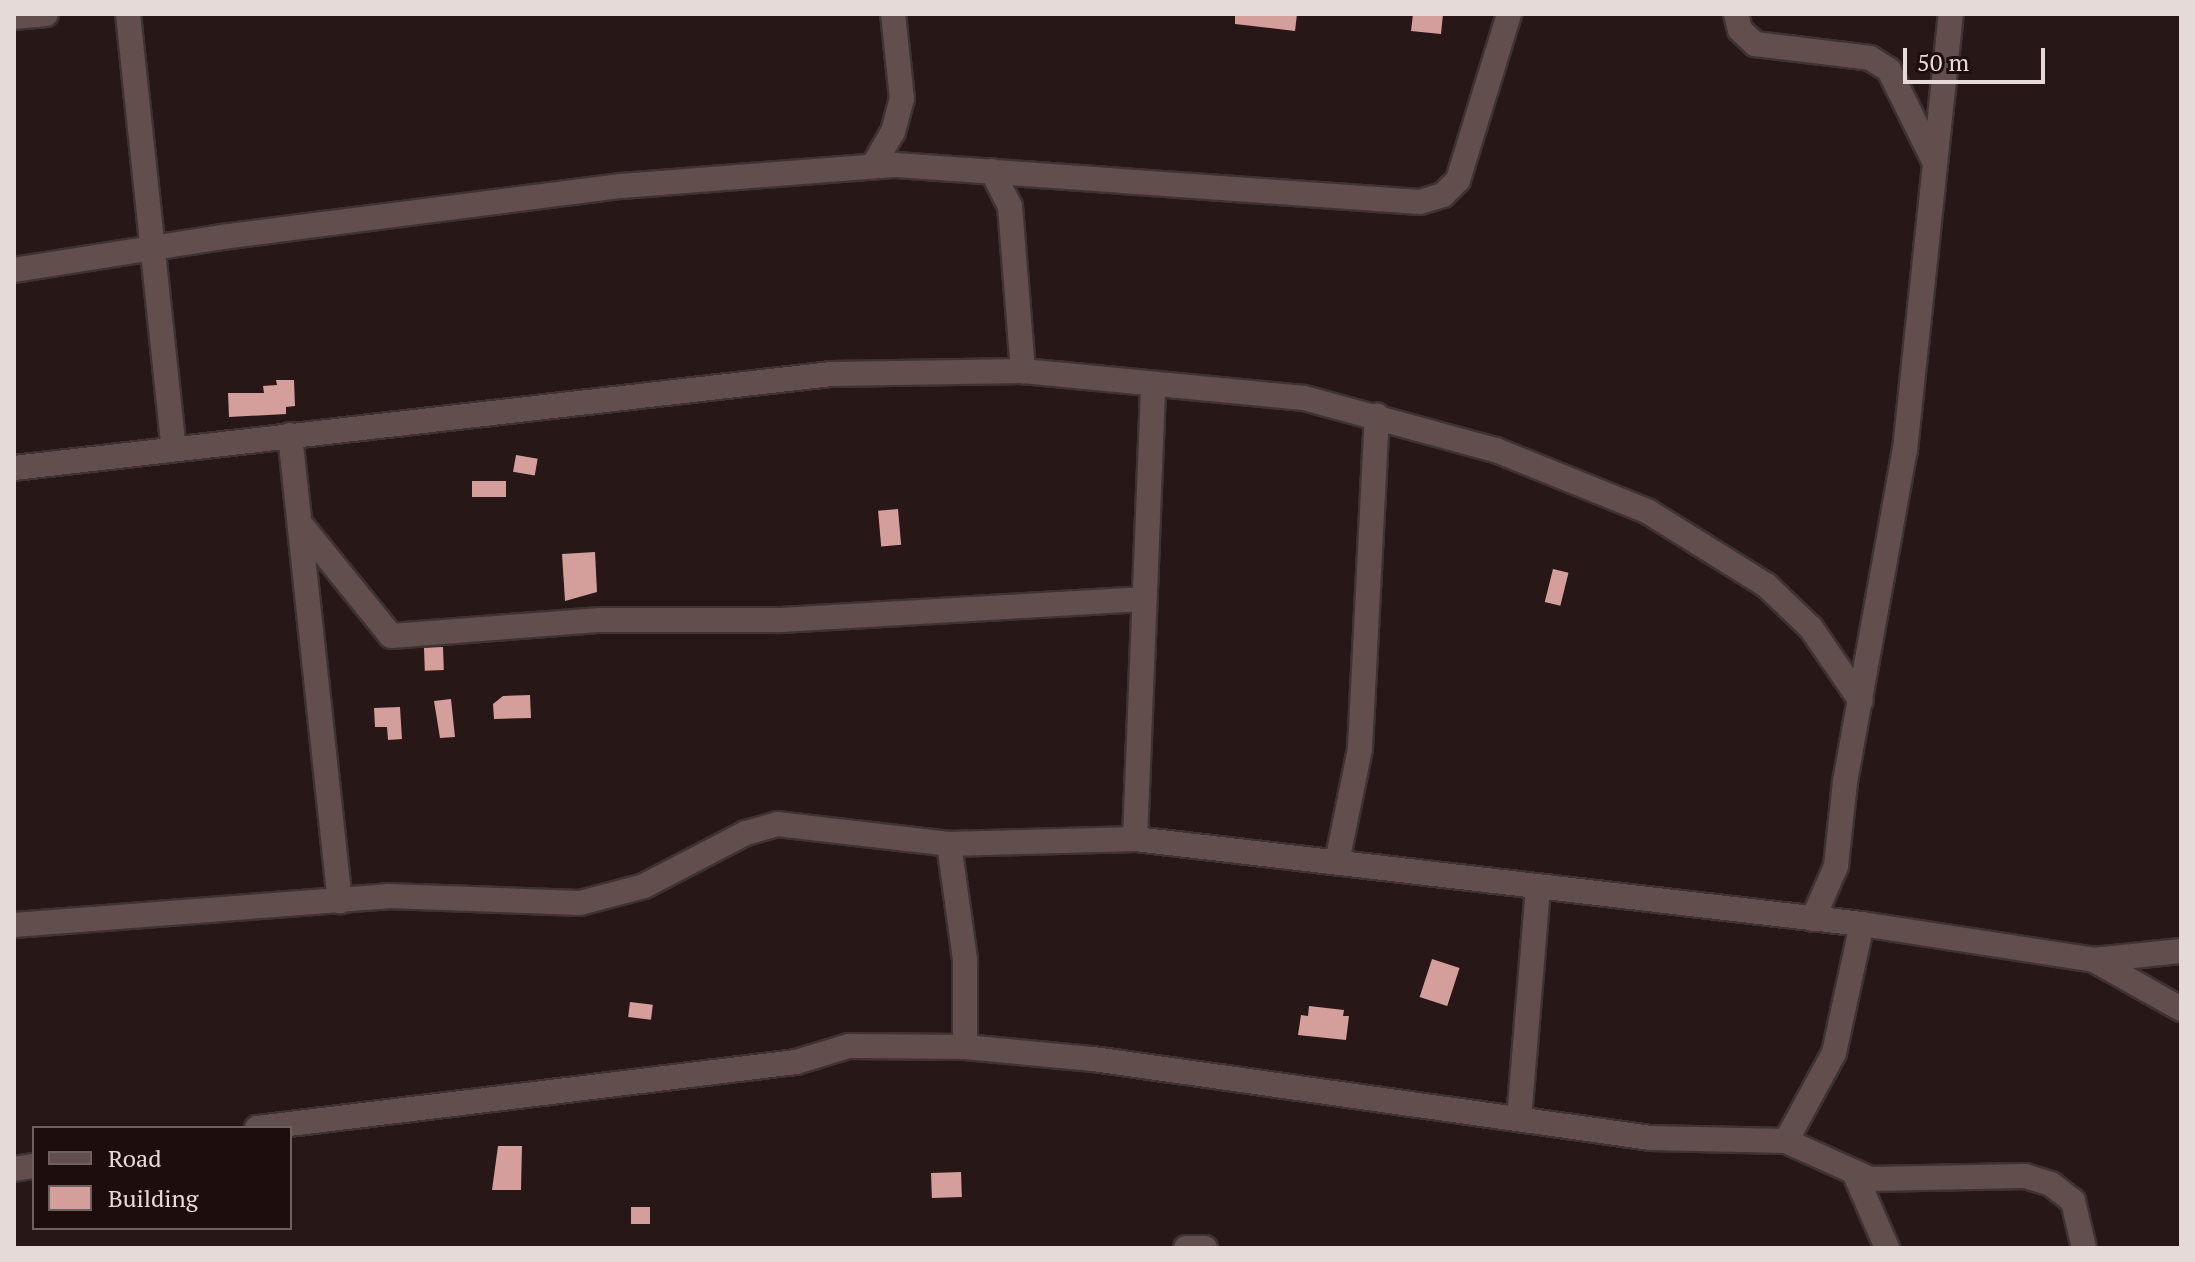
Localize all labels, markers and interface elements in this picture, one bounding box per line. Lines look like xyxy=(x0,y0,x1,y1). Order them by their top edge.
scale bar xyxy=(1907,32,2049,82)
text: 50 m xyxy=(1917,46,1969,78)
legend xyxy=(32,1126,292,1230)
text: Road xyxy=(108,1142,162,1174)
text: Building xyxy=(108,1182,198,1214)

